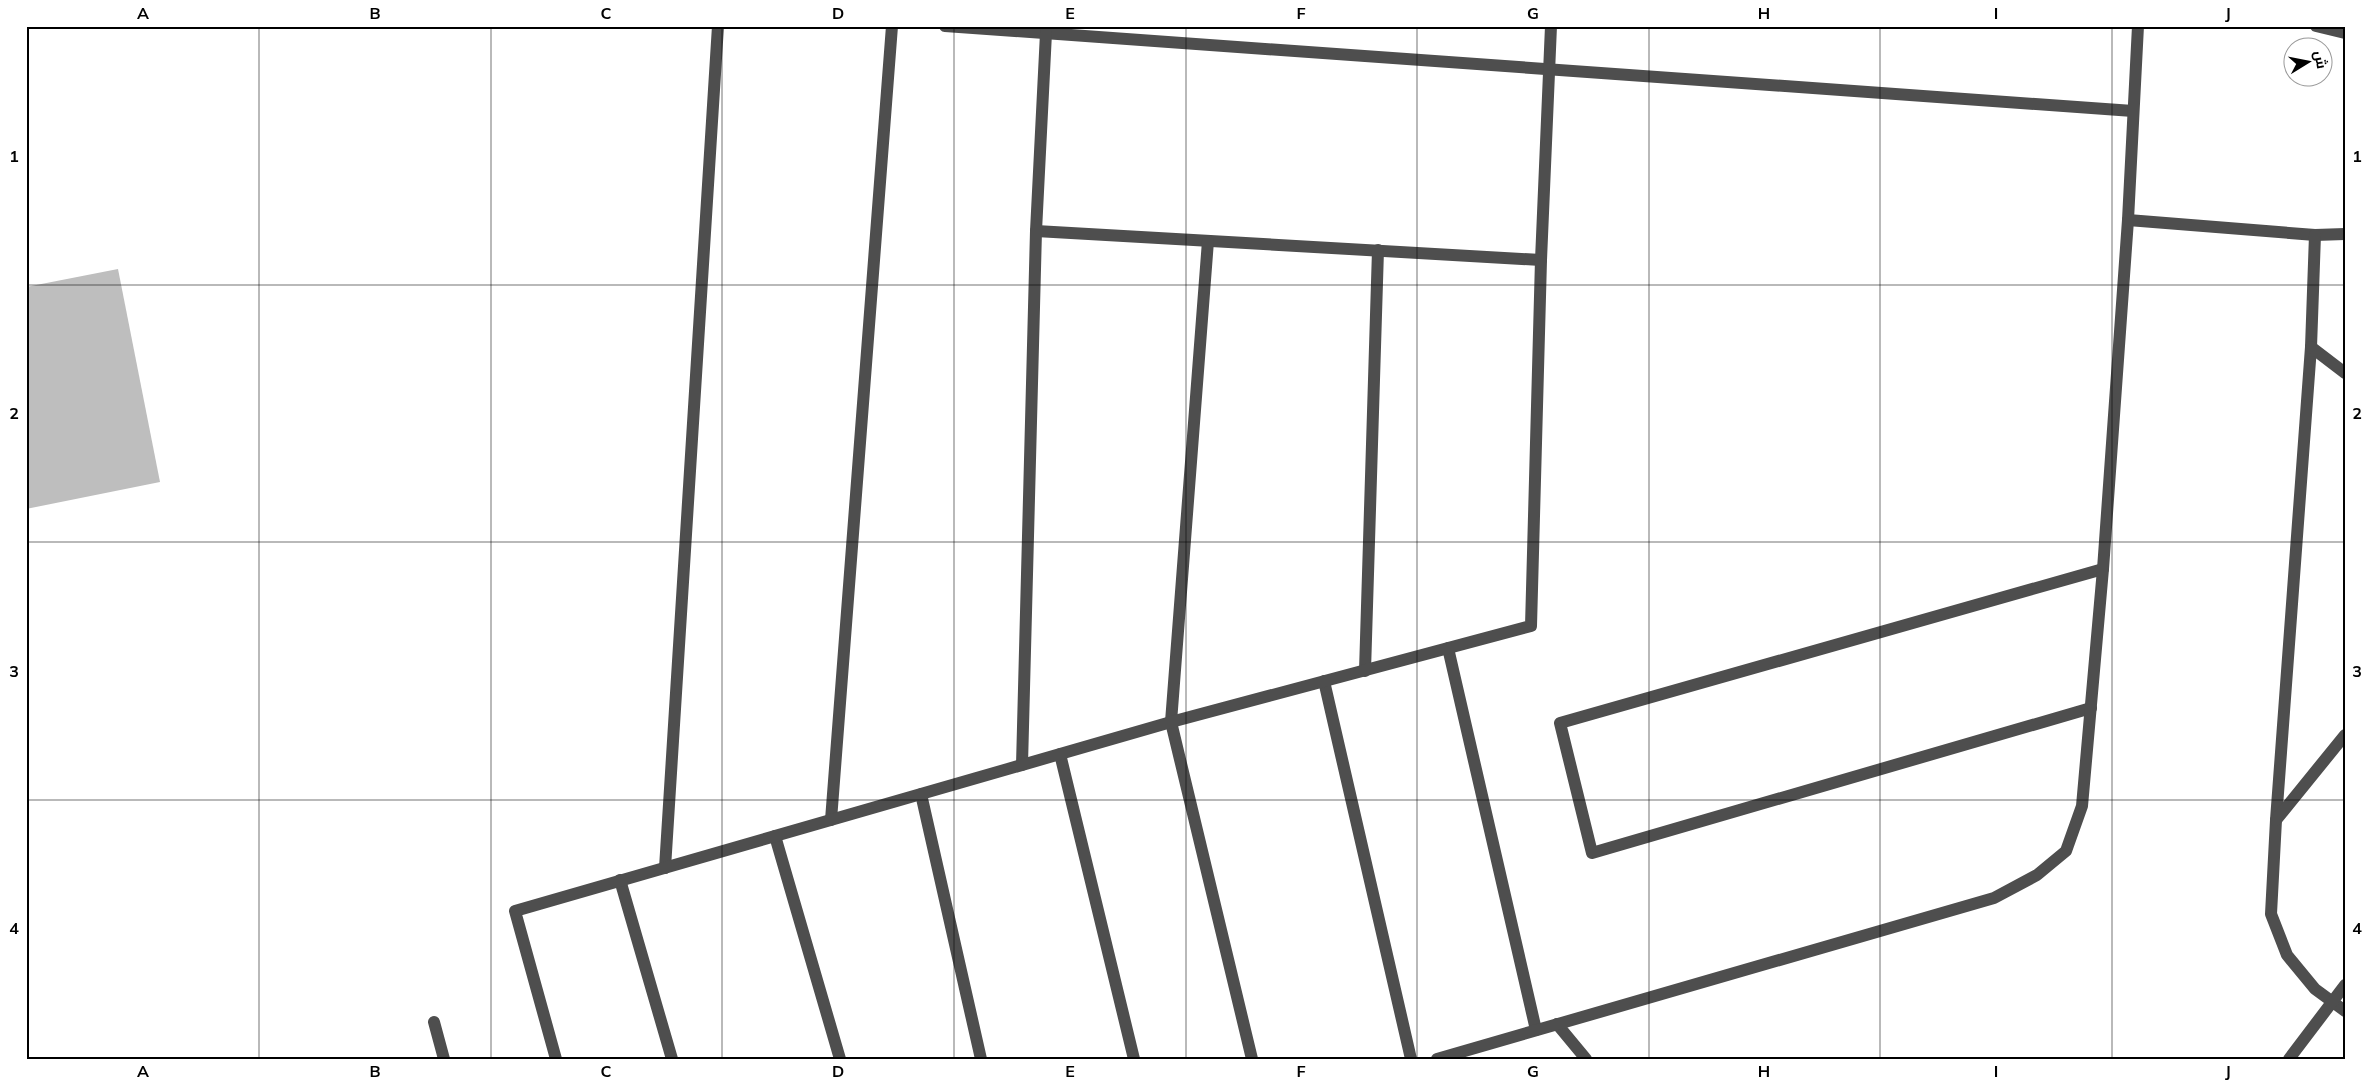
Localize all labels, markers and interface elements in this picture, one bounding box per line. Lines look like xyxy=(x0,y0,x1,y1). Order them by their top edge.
text: A xyxy=(137,3,149,23)
text: B xyxy=(369,3,381,23)
text: C xyxy=(601,3,612,23)
text: D xyxy=(832,3,844,23)
text: E xyxy=(1065,3,1075,23)
text: F xyxy=(1296,3,1306,23)
text: G xyxy=(1527,3,1539,23)
text: H xyxy=(1758,3,1770,23)
text: I xyxy=(1994,3,1998,23)
text: J xyxy=(2225,3,2231,23)
north arrow xyxy=(2284,38,2334,88)
text: ش xyxy=(2310,49,2331,70)
text: 1 xyxy=(9,146,19,166)
text: 1 xyxy=(2352,146,2362,166)
text: 2 xyxy=(9,403,19,423)
text: 2 xyxy=(2352,403,2362,423)
text: 3 xyxy=(9,661,19,681)
text: 3 xyxy=(2352,661,2362,681)
text: 4 xyxy=(9,918,19,938)
text: 4 xyxy=(2352,918,2362,938)
text: A xyxy=(137,1061,149,1081)
text: B xyxy=(369,1061,381,1081)
text: C xyxy=(601,1061,612,1081)
text: D xyxy=(832,1061,844,1081)
text: E xyxy=(1065,1061,1075,1081)
text: F xyxy=(1296,1061,1306,1081)
text: G xyxy=(1527,1061,1539,1081)
text: H xyxy=(1758,1061,1770,1081)
text: I xyxy=(1994,1061,1998,1081)
text: J xyxy=(2225,1061,2231,1081)

